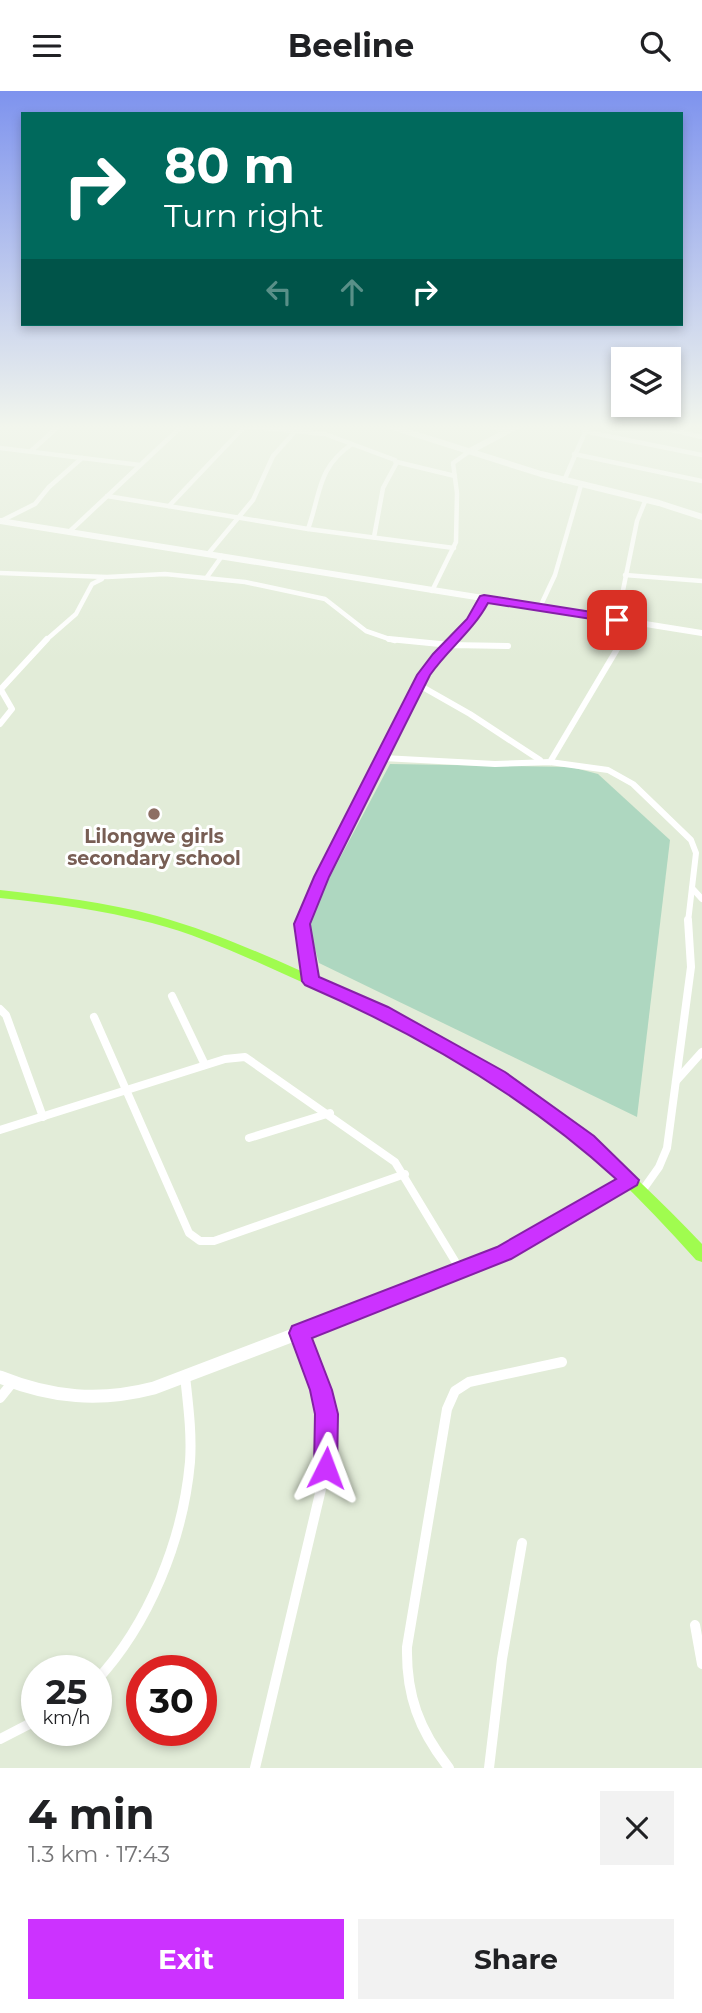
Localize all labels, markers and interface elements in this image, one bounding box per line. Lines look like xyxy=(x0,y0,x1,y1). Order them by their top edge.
text: Beeline xyxy=(288,26,414,65)
icon: menu xyxy=(28,27,66,65)
icon: search xyxy=(636,27,674,65)
text: 80 m xyxy=(164,136,295,195)
icon: right xyxy=(49,140,140,231)
text: Turn right xyxy=(164,196,324,235)
icon: left xyxy=(260,273,298,311)
icon: ahead xyxy=(333,273,371,311)
icon: right xyxy=(406,273,444,311)
map controls xyxy=(611,347,681,417)
button: layers xyxy=(611,347,681,417)
pin xyxy=(587,590,647,650)
icon: arrive xyxy=(598,601,636,639)
marker: Lilongwe girls secondary school xyxy=(146,806,162,822)
place label: Lilongwe girls secondary school xyxy=(67,825,241,870)
position arrow xyxy=(289,1431,363,1505)
speed limit sign: 30 xyxy=(126,1655,217,1746)
text: 25 xyxy=(46,1670,87,1713)
text: km/h xyxy=(42,1707,91,1729)
text: 4 min xyxy=(28,1788,155,1840)
button: close xyxy=(600,1791,674,1865)
text: 1.3 km · 17:43 xyxy=(28,1840,170,1868)
button: Exit xyxy=(28,1919,344,1999)
button: Share xyxy=(358,1919,674,1999)

